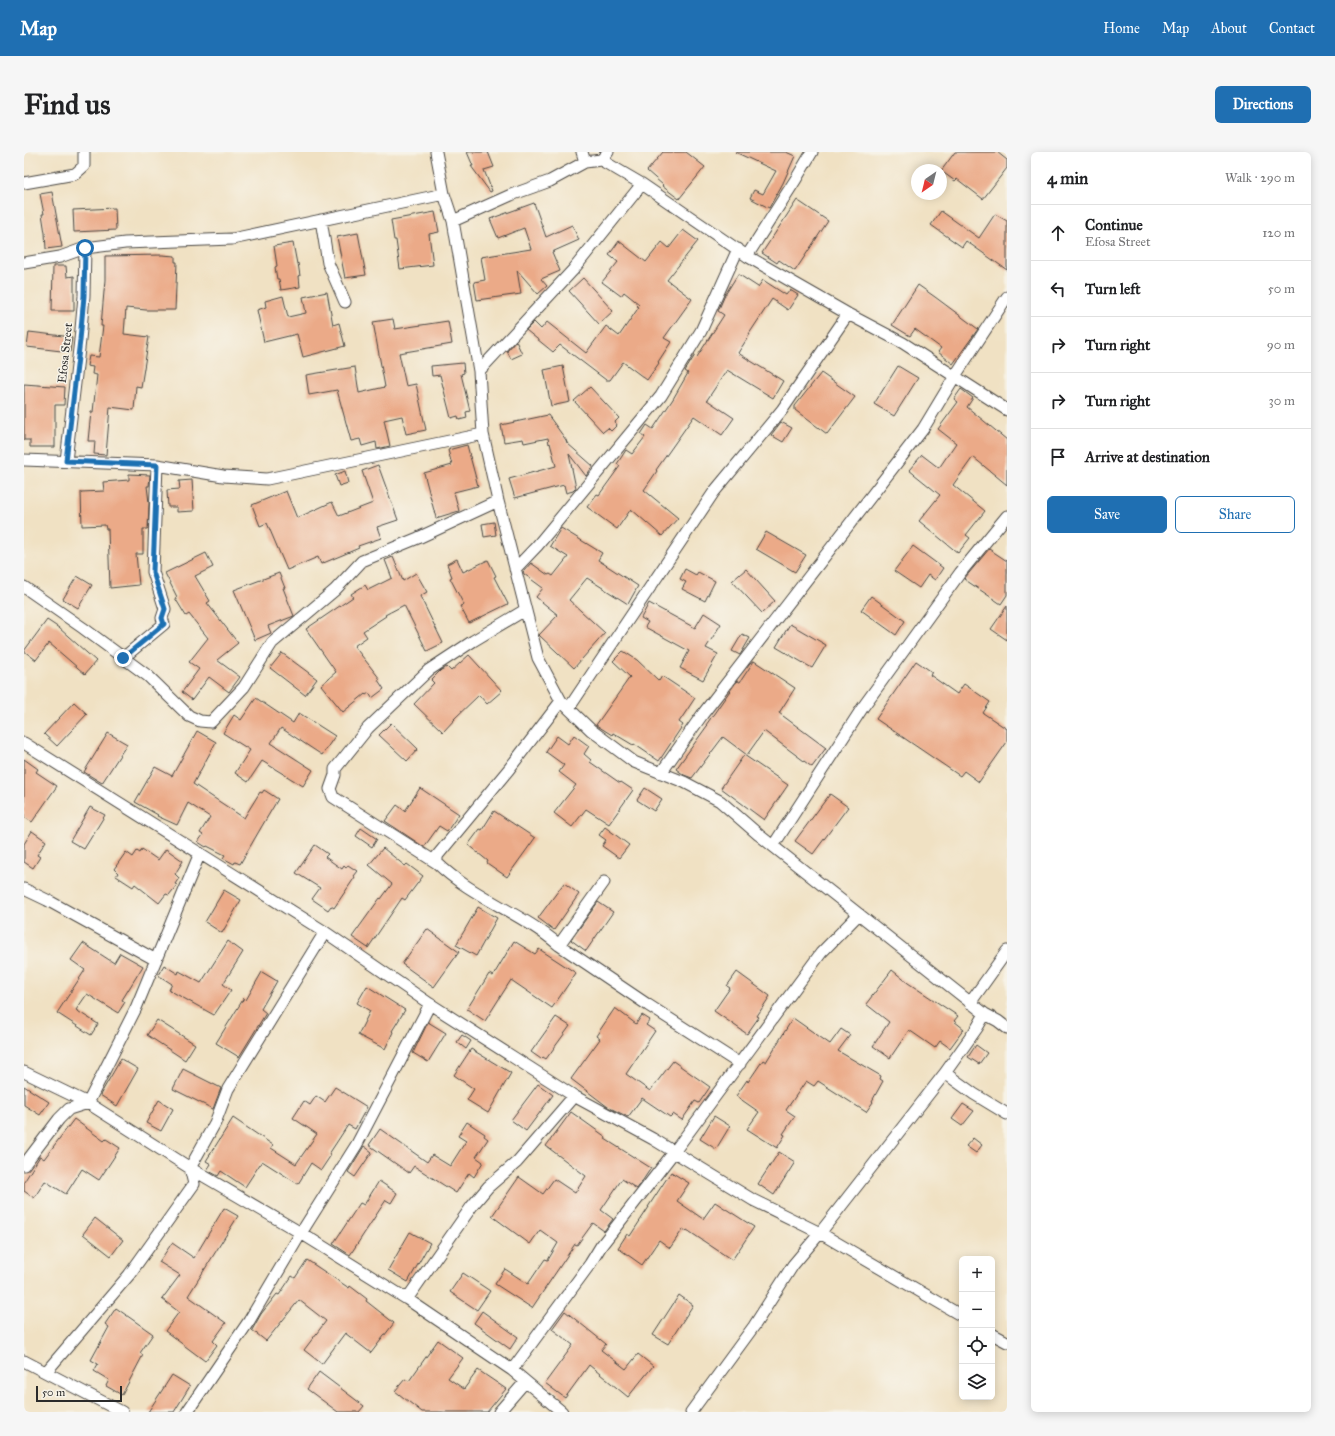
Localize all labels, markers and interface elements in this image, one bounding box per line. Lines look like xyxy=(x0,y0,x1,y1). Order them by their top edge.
text: Map xyxy=(20,17,57,40)
text: Home xyxy=(1103,20,1140,37)
text: Map xyxy=(1162,20,1189,37)
text: About xyxy=(1211,20,1247,37)
text: Contact xyxy=(1269,20,1315,37)
button: Directions xyxy=(1215,86,1311,123)
text: Find us xyxy=(24,87,110,122)
north arrow xyxy=(911,164,947,200)
text: 4 min xyxy=(1047,168,1088,189)
text: Walk · 290 m xyxy=(1225,170,1295,186)
text: Continue xyxy=(1085,216,1143,234)
icon: ahead xyxy=(1047,222,1069,244)
text: 120 m xyxy=(1262,225,1295,241)
text: Efosa Street xyxy=(1085,234,1151,250)
route start xyxy=(76,239,94,257)
icon: left xyxy=(1047,278,1069,300)
text: Turn left xyxy=(1085,280,1141,298)
text: 50 m xyxy=(1268,281,1295,297)
street label: Efosa Street xyxy=(55,321,75,384)
icon: right xyxy=(1047,334,1069,356)
text: Turn right xyxy=(1085,336,1150,354)
text: 90 m xyxy=(1267,337,1295,353)
icon: right xyxy=(1047,390,1069,412)
text: Turn right xyxy=(1085,392,1150,410)
text: 30 m xyxy=(1269,393,1295,409)
icon: arrive xyxy=(1047,446,1069,468)
text: Arrive at destination xyxy=(1085,448,1210,466)
button: Save xyxy=(1047,496,1167,533)
button: Share xyxy=(1175,496,1295,533)
route end xyxy=(114,649,132,667)
map controls xyxy=(959,1256,995,1400)
button: + xyxy=(959,1256,995,1292)
button: − xyxy=(959,1292,995,1328)
button: locate xyxy=(959,1328,995,1364)
button: layers xyxy=(959,1364,995,1400)
scale bar xyxy=(36,1384,122,1403)
text: 50 m xyxy=(42,1386,65,1399)

